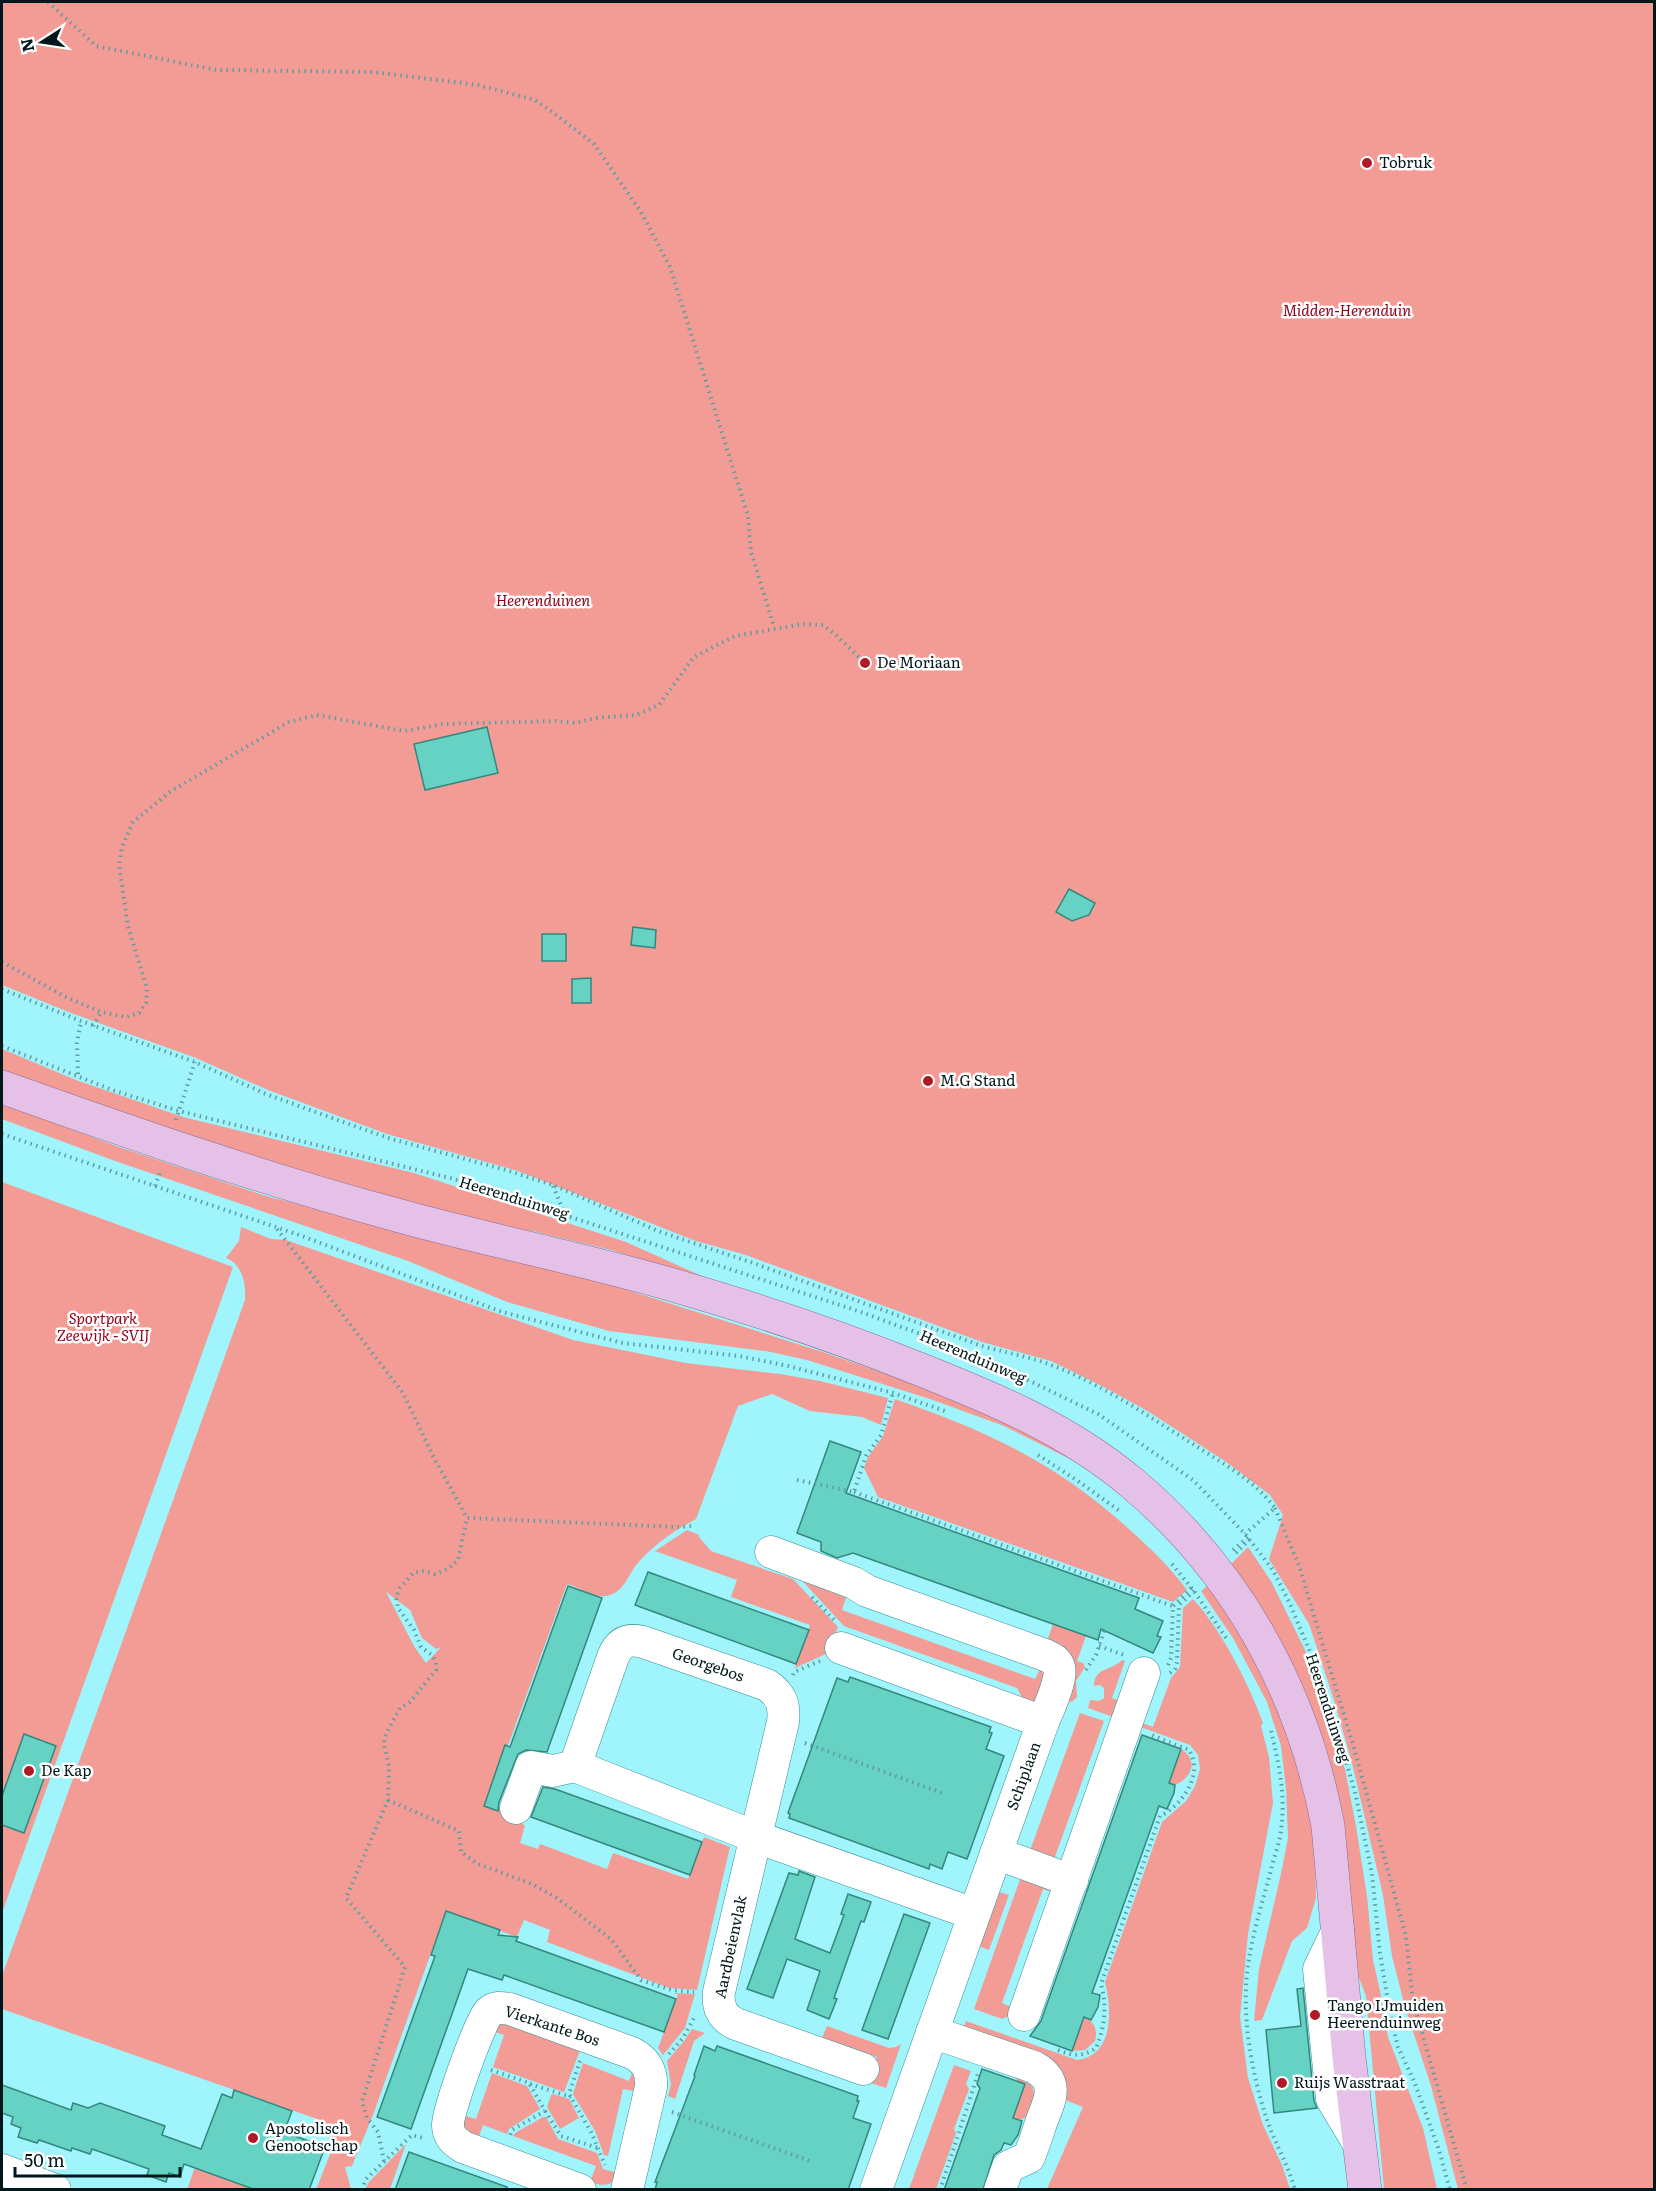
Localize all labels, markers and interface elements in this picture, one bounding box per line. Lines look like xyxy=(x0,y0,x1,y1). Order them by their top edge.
north arrow xyxy=(12,12,72,72)
text: N xyxy=(13,36,39,54)
place label: Tobruk xyxy=(1379,150,1433,173)
marker: Tobruk xyxy=(1360,156,1374,170)
park label: Midden-Herenduin xyxy=(1283,298,1411,321)
park label: Heerenduinen xyxy=(496,588,590,611)
place label: De Moriaan xyxy=(877,650,961,673)
marker: De Moriaan xyxy=(858,656,872,670)
place label: M.G Stand xyxy=(940,1068,1016,1091)
marker: M.G Stand xyxy=(921,1074,935,1088)
street label: Heerenduinweg xyxy=(457,1169,573,1224)
park label: Sportpark Zeewijk - SVIJ xyxy=(56,1306,150,1346)
street label: Heerenduinweg xyxy=(917,1323,1031,1389)
street label: Georgebos xyxy=(669,1641,748,1687)
street label: Heerenduinweg xyxy=(1301,1650,1358,1766)
street label: Schiplaan xyxy=(1000,1738,1046,1813)
place label: De Kap xyxy=(41,1758,92,1781)
marker: De Kap xyxy=(22,1764,36,1778)
street label: Aardbeienvlak xyxy=(707,1892,752,2000)
place label: Tango IJmuiden Heerenduinweg xyxy=(1327,1993,1444,2033)
street label: Vierkante Bos xyxy=(502,1998,603,2051)
marker: Tango IJmuiden Heerenduinweg xyxy=(1308,2008,1322,2022)
place label: Ruijs Wasstraat xyxy=(1294,2070,1405,2093)
marker: Ruijs Wasstraat xyxy=(1275,2076,1289,2090)
place label: Apostolisch Genootschap xyxy=(265,2116,358,2156)
marker: Apostolisch Genootschap xyxy=(246,2131,260,2145)
scale bar xyxy=(15,2140,180,2178)
text: 50 m xyxy=(24,2146,65,2173)

